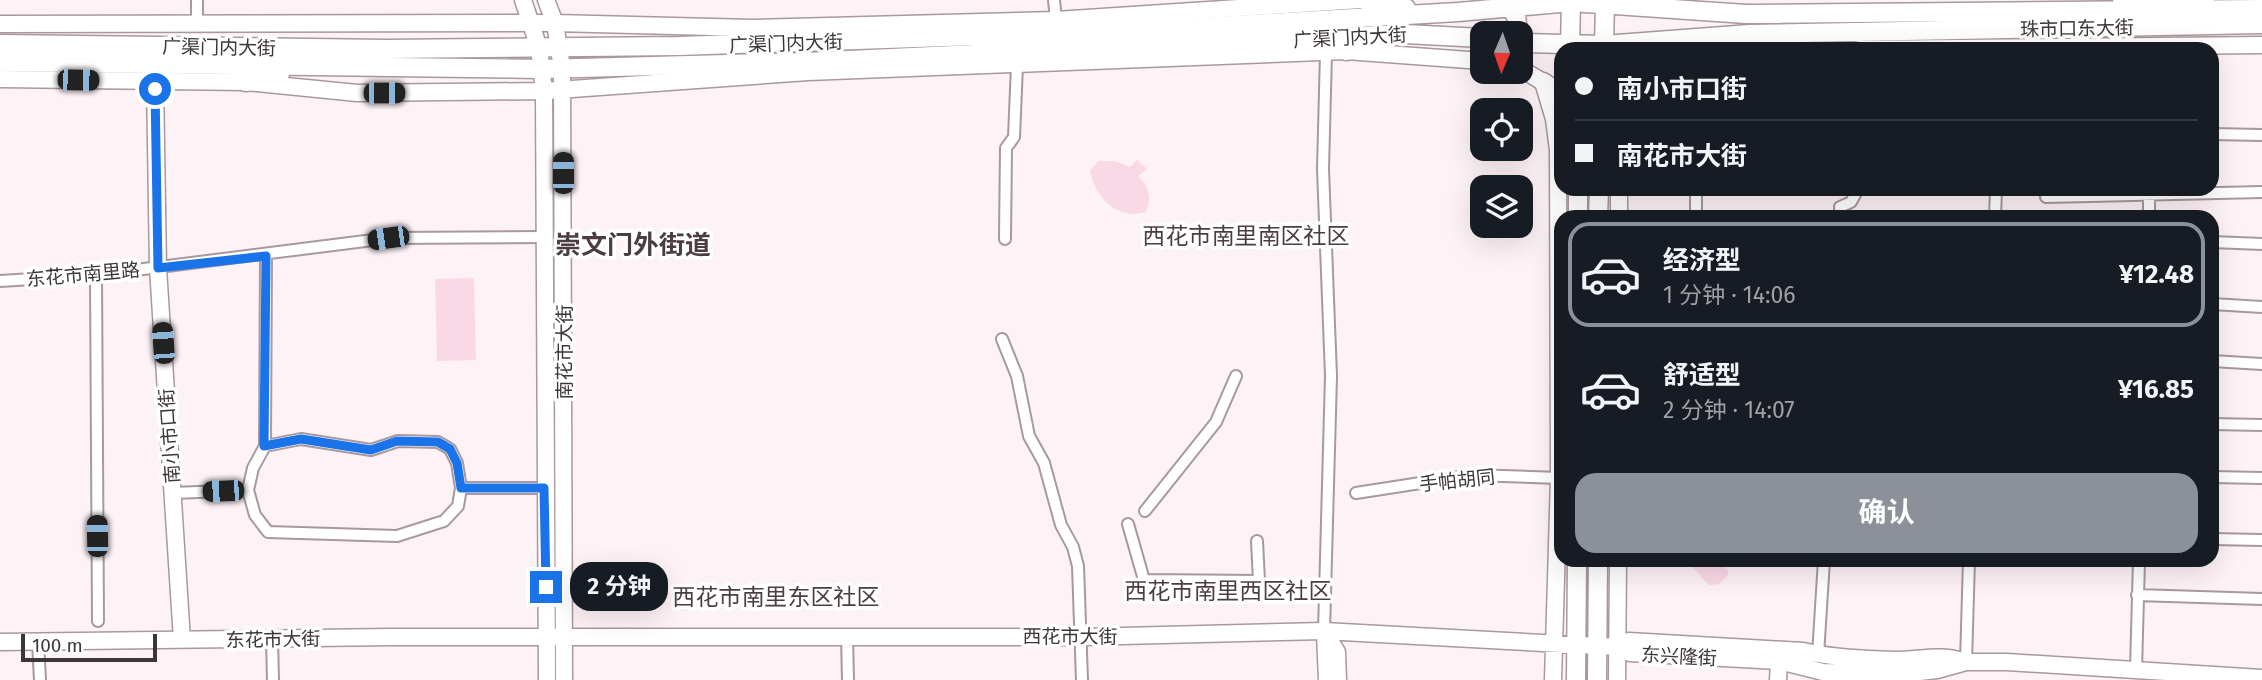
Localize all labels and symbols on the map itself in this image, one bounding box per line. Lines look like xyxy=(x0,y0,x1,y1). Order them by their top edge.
street label: 珠市口东大街 xyxy=(2020,16,2134,41)
north arrow xyxy=(1470,21,1533,84)
street label: 广渠门内大街 xyxy=(1292,23,1408,52)
street label: 广渠门内大街 xyxy=(729,30,843,57)
street label: 广渠门内大街 xyxy=(162,35,276,60)
car xyxy=(57,69,100,91)
route start xyxy=(139,73,171,105)
car xyxy=(364,83,406,104)
car xyxy=(553,152,574,194)
district label: 西花市南里南区社区 xyxy=(1143,222,1350,250)
car xyxy=(366,225,411,251)
district label: 崇文门外街道 xyxy=(555,230,711,261)
street label: 东花市南里路 xyxy=(25,258,141,291)
street label: 南花市大街 xyxy=(553,304,576,400)
car xyxy=(152,321,175,365)
street label: 南小市口街 xyxy=(155,388,184,484)
street label: 手帕胡同 xyxy=(1418,465,1496,496)
car xyxy=(202,480,245,502)
car xyxy=(87,515,108,557)
callout: 2 分钟 xyxy=(570,562,668,612)
route end xyxy=(530,571,562,603)
district label: 西花市南里西区社区 xyxy=(1125,577,1332,605)
district label: 西花市南里东区社区 xyxy=(673,583,880,611)
street label: 西花市大街 xyxy=(1022,625,1118,648)
street label: 东花市大街 xyxy=(225,627,321,652)
scale bar xyxy=(21,631,158,663)
street label: 东兴隆街 xyxy=(1640,643,1718,670)

